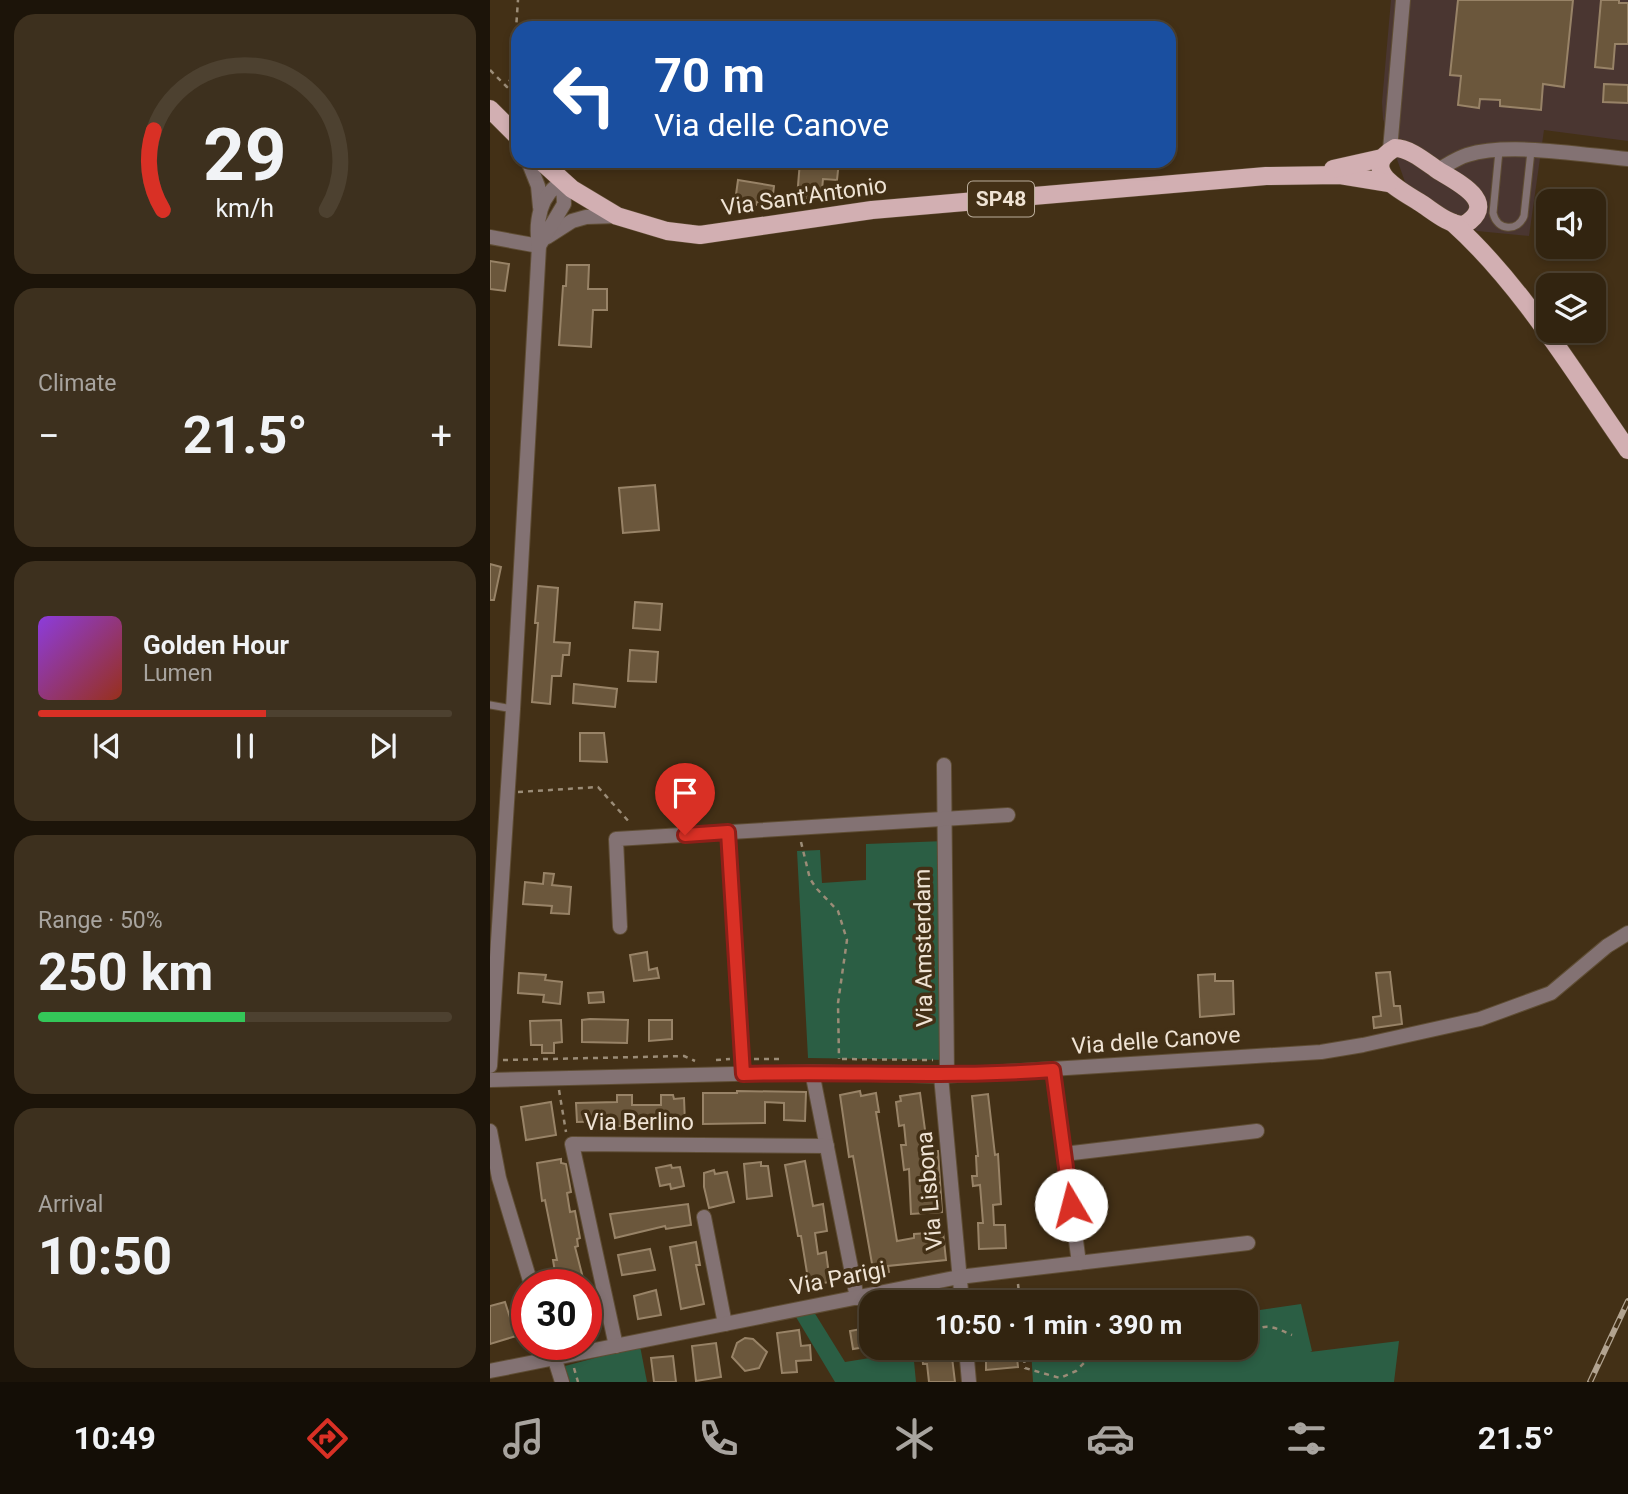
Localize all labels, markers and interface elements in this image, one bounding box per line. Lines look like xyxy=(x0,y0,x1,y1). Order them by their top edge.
text: 70 m xyxy=(654,47,765,104)
icon: left xyxy=(539,49,630,140)
text: Via delle Canove xyxy=(654,106,889,144)
text: 29 xyxy=(203,112,287,198)
street label: Via Sant'Antonio xyxy=(719,172,889,221)
road number: SP48 xyxy=(968,182,1034,216)
map controls xyxy=(1536,189,1606,343)
button: sound xyxy=(1536,189,1606,259)
text: km/h xyxy=(216,194,274,223)
button: layers xyxy=(1536,273,1606,343)
text: Climate xyxy=(38,370,117,397)
text: 21.5° xyxy=(183,405,308,466)
text: − xyxy=(38,414,60,458)
text: + xyxy=(430,414,452,458)
text: Golden Hour xyxy=(143,630,289,660)
text: Lumen xyxy=(143,660,213,687)
icon: previous xyxy=(88,727,126,765)
icon: pause xyxy=(226,727,264,765)
icon: next xyxy=(364,727,402,765)
pin xyxy=(655,763,715,835)
icon: arrive xyxy=(666,774,704,812)
street label: Via Amsterdam xyxy=(909,869,938,1027)
text: Range · 50% xyxy=(38,907,163,934)
text: 250 km xyxy=(38,942,213,1003)
street label: Via delle Canove xyxy=(1071,1021,1241,1060)
street label: Via Berlino xyxy=(584,1109,694,1136)
street label: Via Lisbona xyxy=(911,1130,948,1252)
position arrow xyxy=(1034,1168,1108,1242)
text: Arrival xyxy=(38,1191,103,1218)
text: 10:50 xyxy=(38,1226,172,1287)
street label: Via Parigi xyxy=(788,1256,888,1301)
speed limit sign: 30 xyxy=(511,1269,602,1360)
text: 10:50 · 1 min · 390 m xyxy=(935,1310,1182,1340)
icon: directions xyxy=(303,1414,352,1463)
icon: music xyxy=(499,1414,548,1463)
icon: phone xyxy=(694,1414,743,1463)
icon: climate xyxy=(890,1414,939,1463)
icon: car xyxy=(1086,1414,1135,1463)
icon: filters xyxy=(1282,1414,1331,1463)
text: 10:49 xyxy=(73,1419,156,1457)
text: 21.5° xyxy=(1478,1419,1554,1457)

